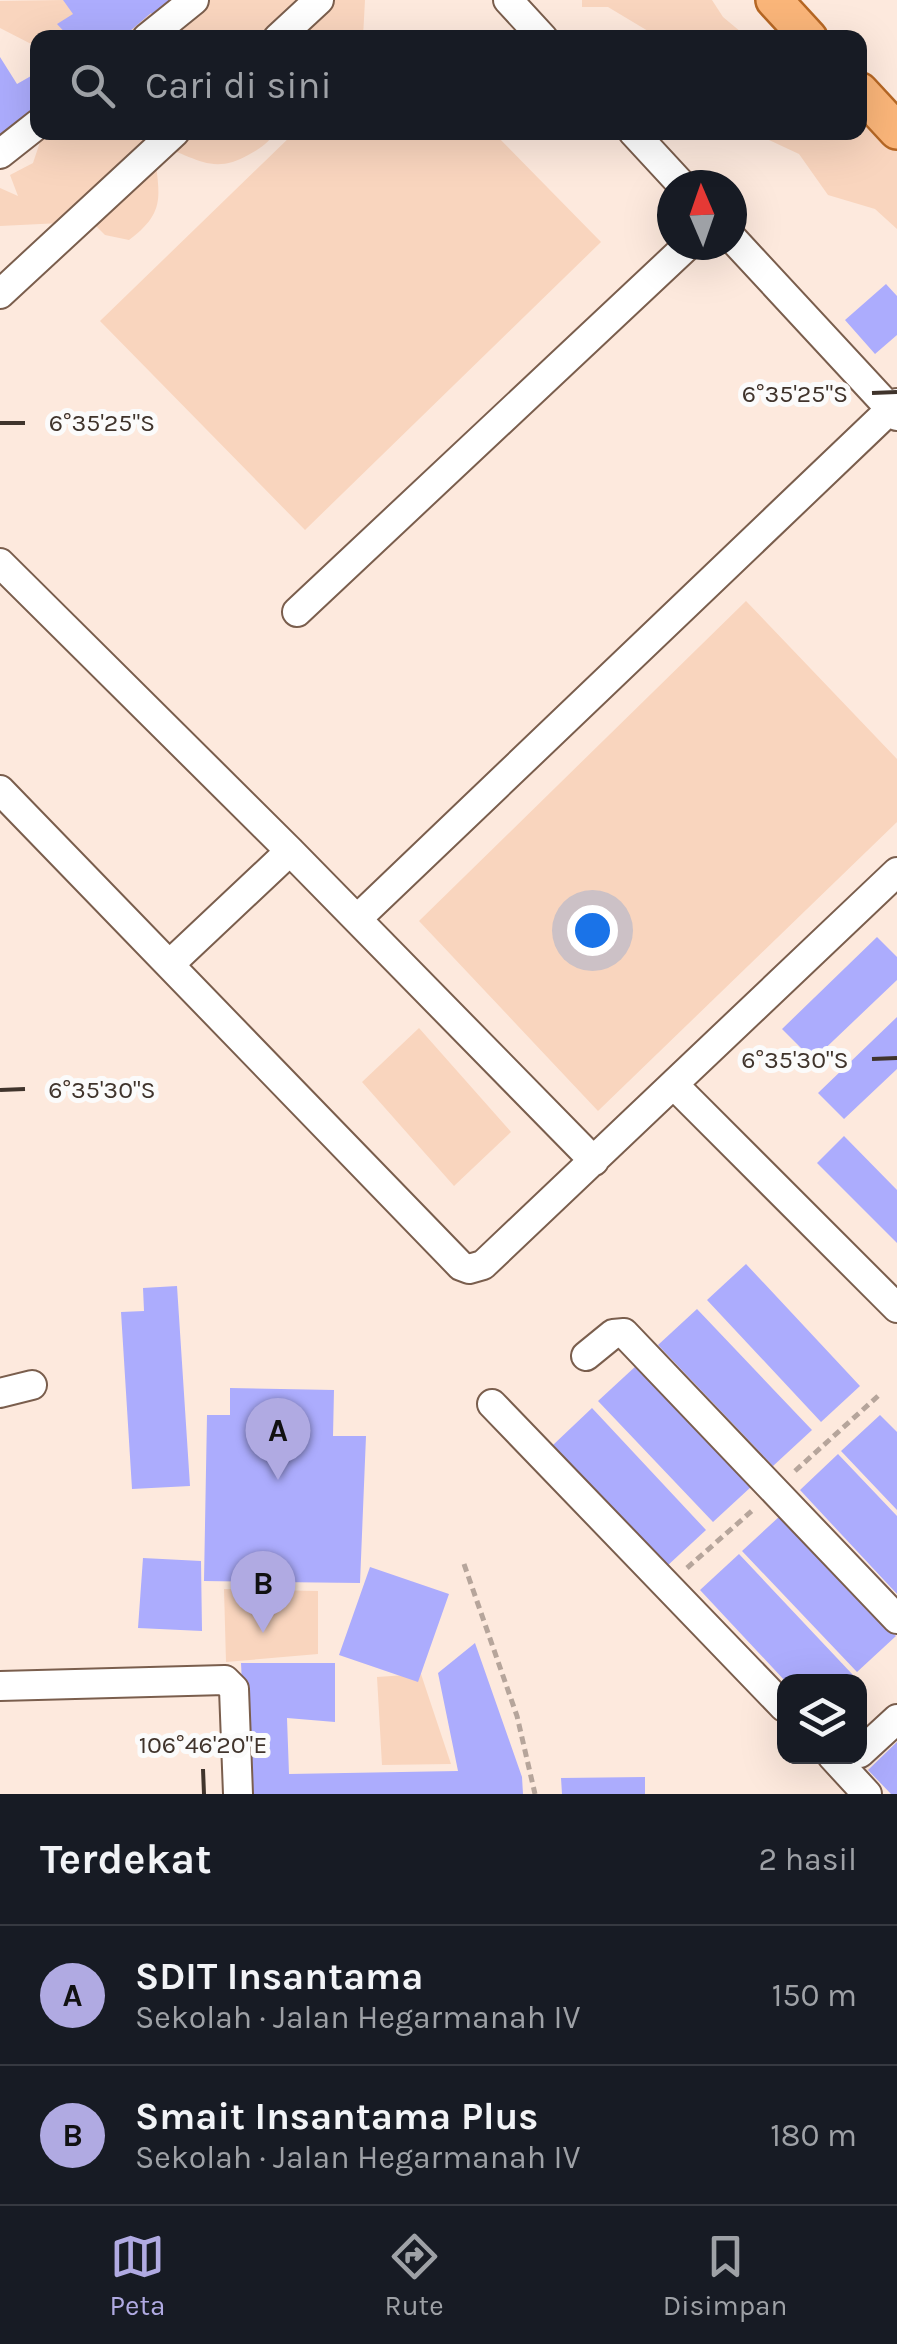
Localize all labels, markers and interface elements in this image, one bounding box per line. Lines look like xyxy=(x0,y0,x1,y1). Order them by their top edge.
search box xyxy=(30,30,867,140)
icon: search xyxy=(65,58,120,113)
text: Cari di sini xyxy=(145,63,332,108)
north arrow xyxy=(657,170,747,260)
text: 6°35'25"S xyxy=(742,379,848,408)
text: 6°35'25"S xyxy=(49,408,155,437)
your location xyxy=(567,905,618,956)
text: 6°35'30"S xyxy=(741,1045,849,1074)
text: 6°35'30"S xyxy=(48,1075,156,1104)
pin: A xyxy=(246,1398,310,1480)
pin: B xyxy=(230,1550,296,1633)
map controls xyxy=(777,1674,867,1764)
button: layers xyxy=(777,1674,867,1764)
text: 106°46'20"E xyxy=(139,1730,267,1759)
text: Terdekat xyxy=(40,1834,212,1884)
text: 2 hasil xyxy=(759,1841,857,1878)
text: SDIT Insantama xyxy=(135,1954,423,1999)
text: A xyxy=(62,1977,83,2014)
text: 150 m xyxy=(772,1977,857,2014)
text: Sekolah · Jalan Hegarmanah IV xyxy=(135,1999,581,2036)
text: Smait Insantama Plus xyxy=(135,2094,538,2139)
text: B xyxy=(62,2117,83,2154)
text: 180 m xyxy=(770,2117,857,2154)
text: Sekolah · Jalan Hegarmanah IV xyxy=(135,2139,581,2176)
tab: Peta xyxy=(110,2229,165,2322)
tab: Rute xyxy=(385,2229,444,2322)
tab: Disimpan xyxy=(663,2229,787,2322)

